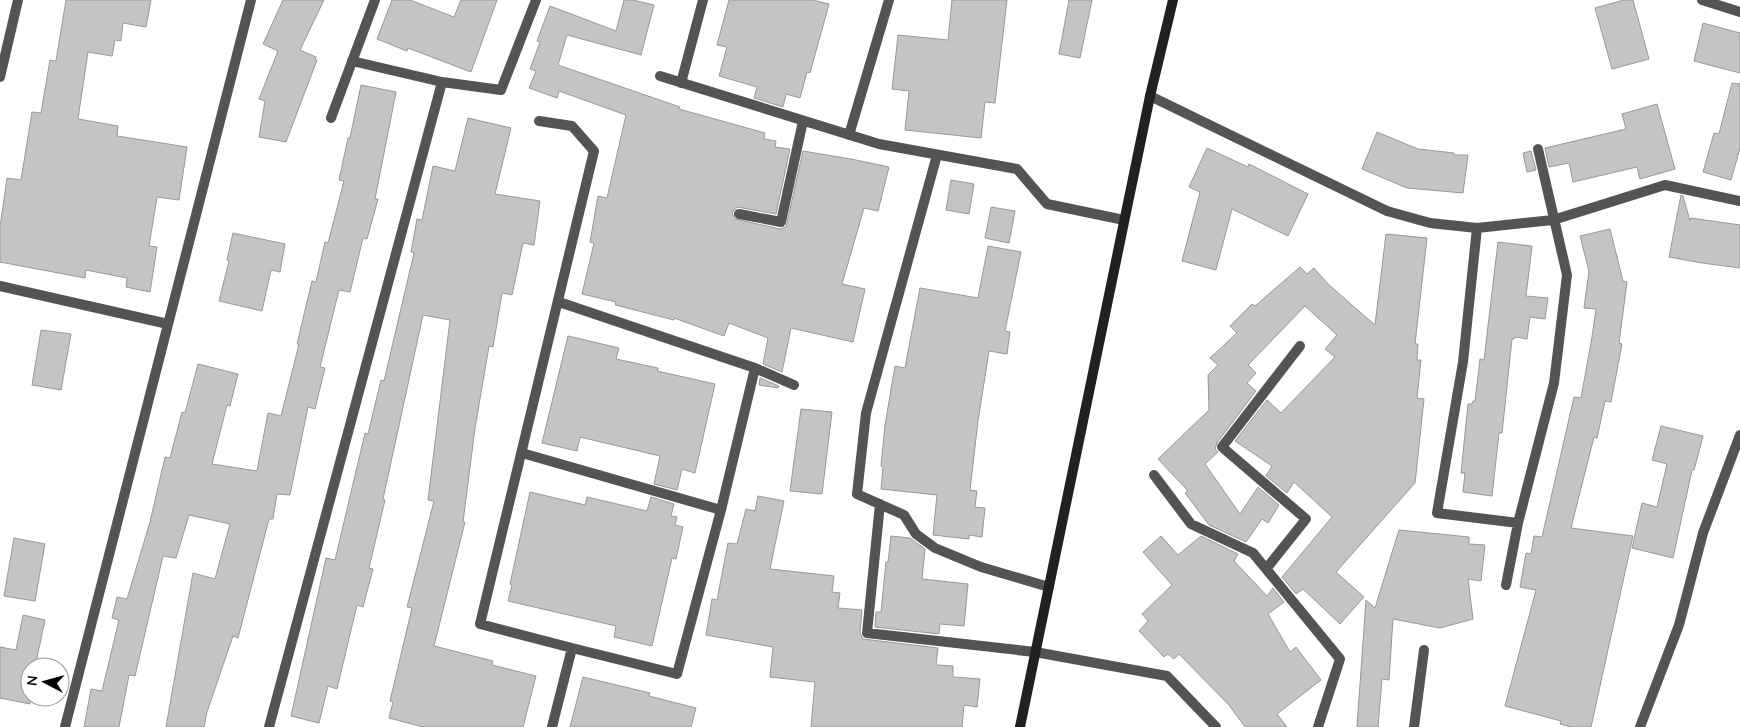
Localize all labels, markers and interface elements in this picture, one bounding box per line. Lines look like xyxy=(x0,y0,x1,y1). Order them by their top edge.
north arrow xyxy=(20,657,70,707)
text: N xyxy=(23,675,42,687)

